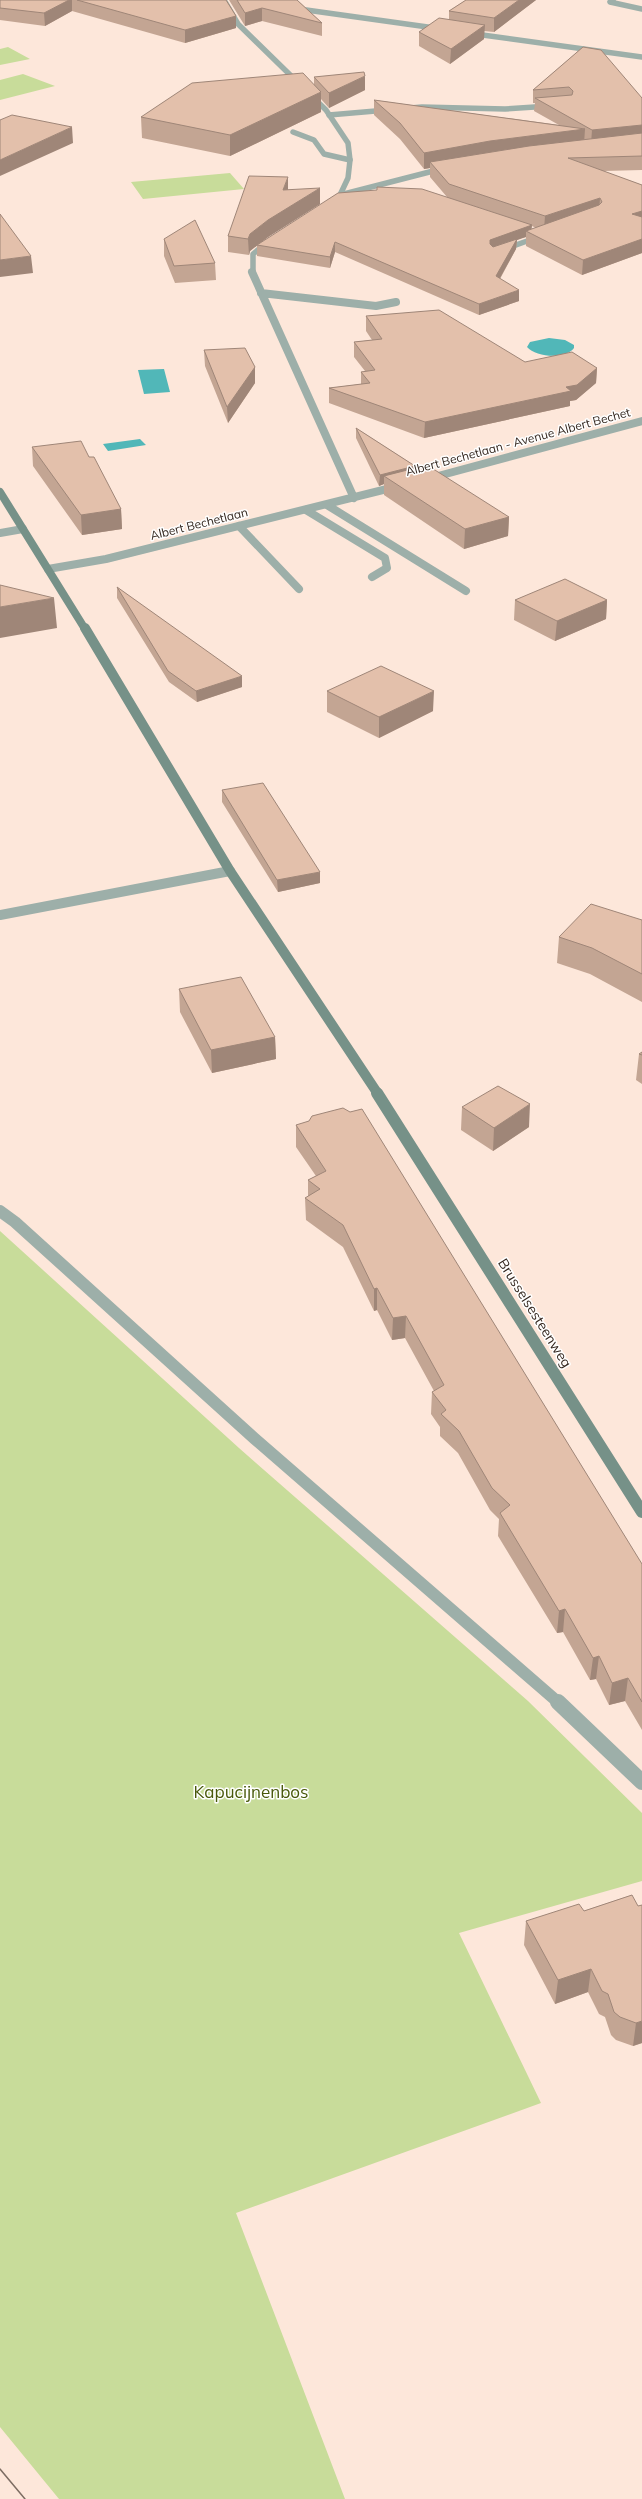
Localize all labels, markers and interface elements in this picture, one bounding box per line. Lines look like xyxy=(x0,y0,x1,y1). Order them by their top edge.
street label: Albert Bechetlaan - Avenue Albert Bechet xyxy=(404,404,632,479)
street label: Albert Bechetlaan xyxy=(149,504,249,543)
street label: Brusselsesteenweg xyxy=(494,1255,576,1371)
park label: Kapucijnenbos xyxy=(193,1781,309,1802)

